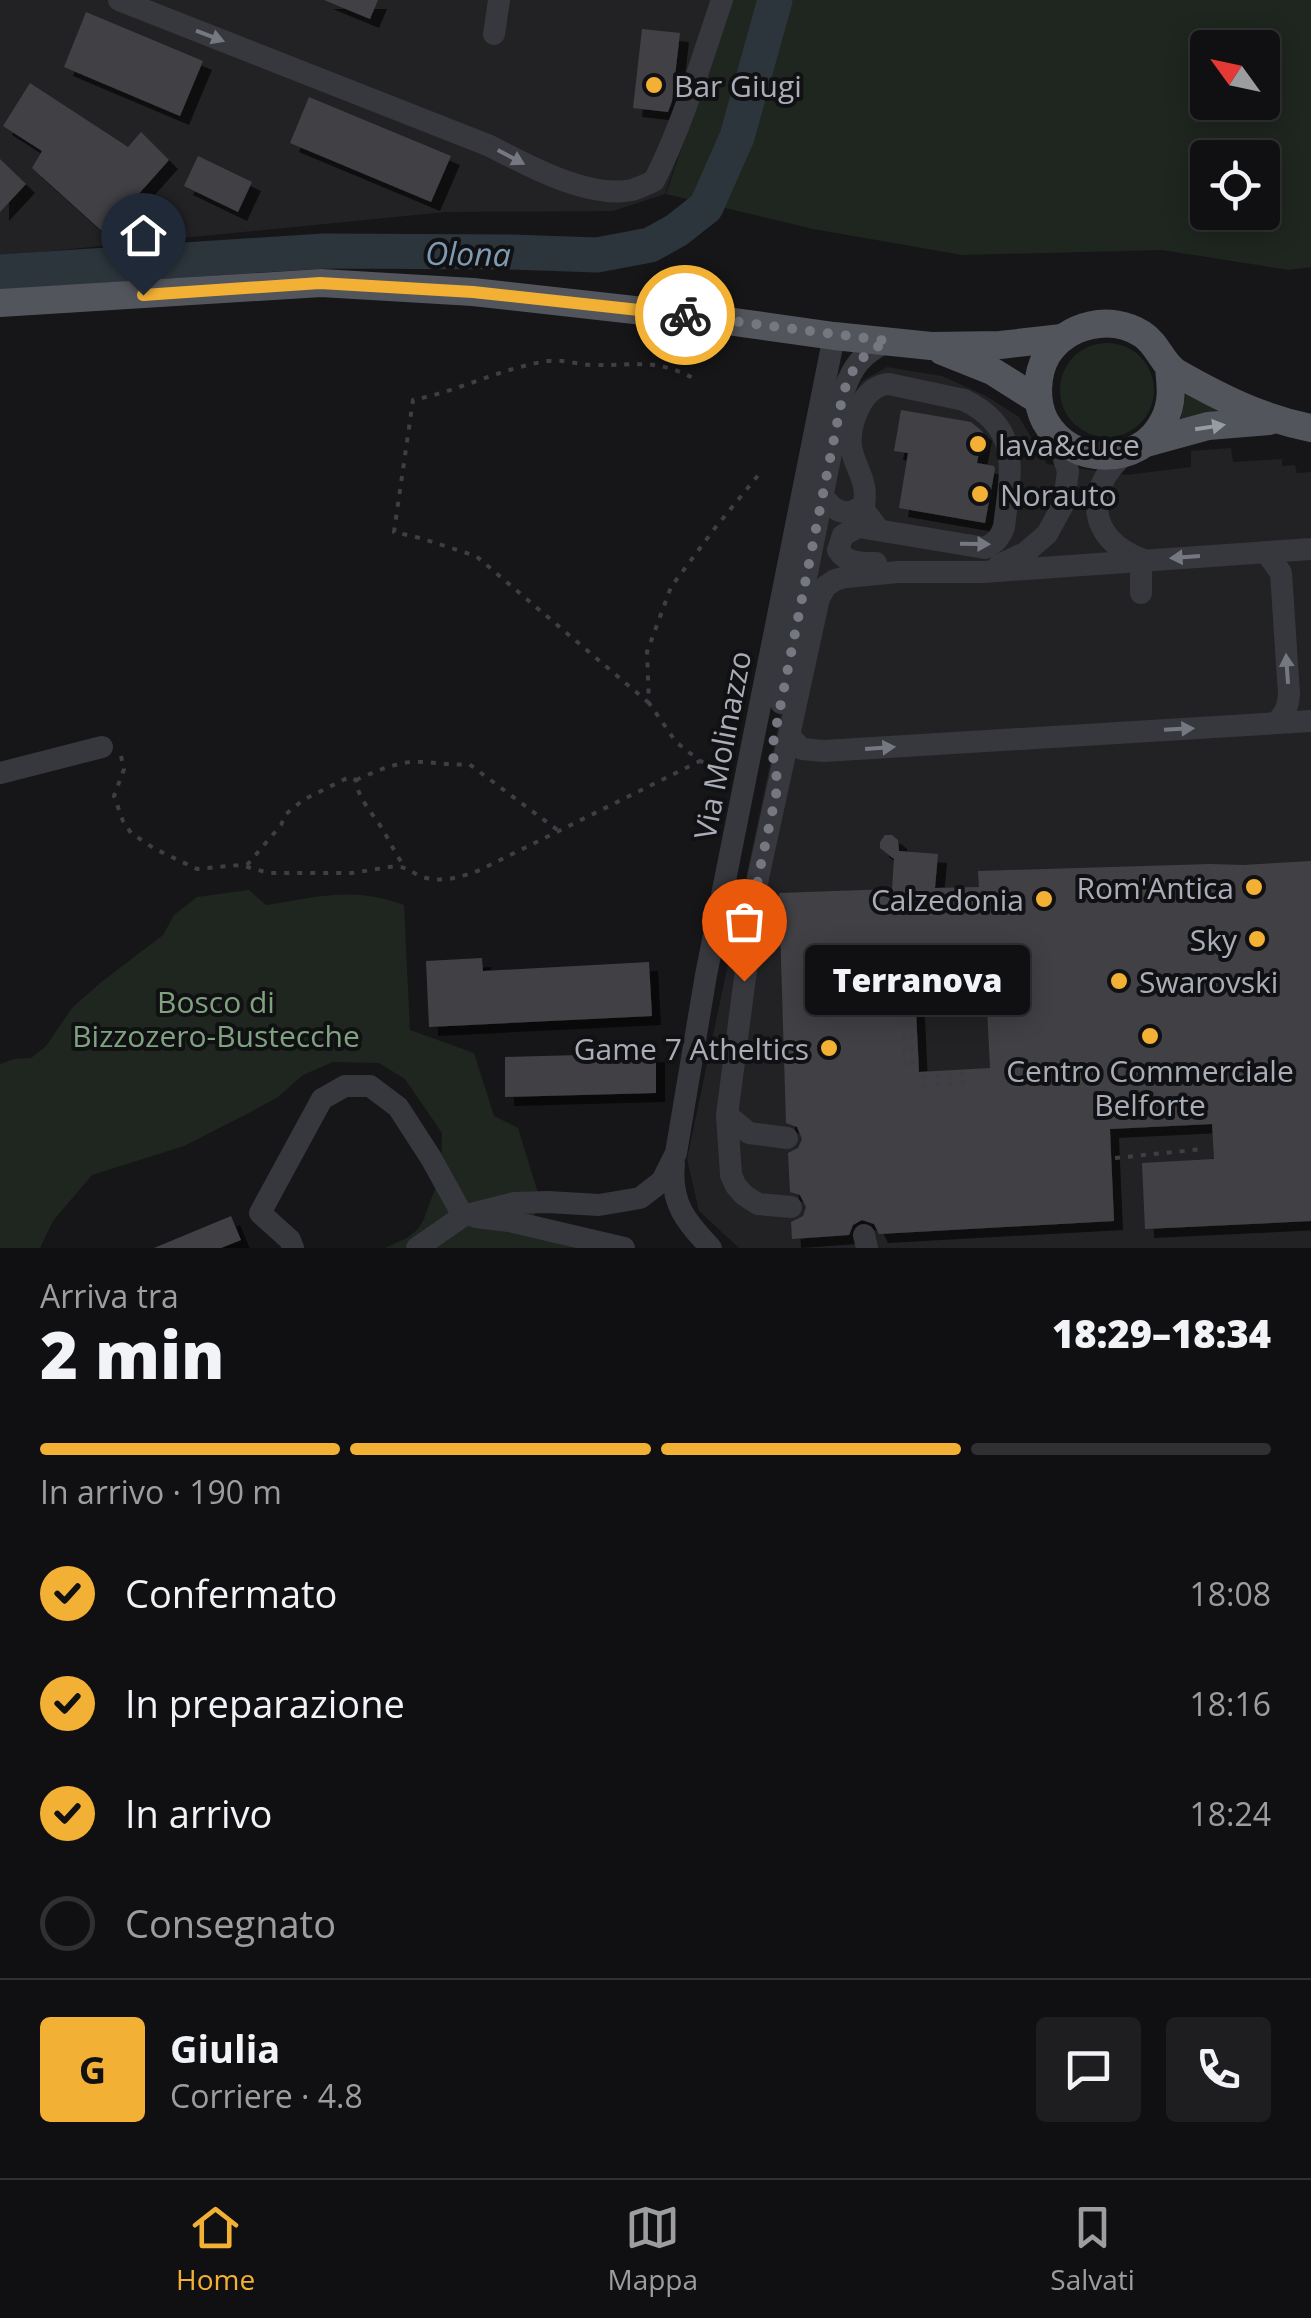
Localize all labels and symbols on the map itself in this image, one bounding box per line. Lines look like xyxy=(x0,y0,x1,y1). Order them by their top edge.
one-way arrow xyxy=(195,28,225,44)
north arrow xyxy=(1190,30,1280,120)
place label: Bar Giugi xyxy=(674,65,802,106)
marker: Bar Giugi xyxy=(643,74,665,96)
one-way arrow xyxy=(497,148,526,165)
pin xyxy=(101,193,186,296)
water label: Olona xyxy=(425,231,511,275)
courier xyxy=(635,265,735,365)
one-way arrow xyxy=(1195,419,1226,434)
place label: lava&cuce xyxy=(998,424,1140,465)
marker: lava&cuce xyxy=(967,433,989,455)
place label: Norauto xyxy=(1000,474,1117,515)
marker: Norauto xyxy=(969,483,991,505)
one-way arrow xyxy=(960,536,991,552)
one-way arrow xyxy=(1168,549,1200,565)
street label: Via Molinazzo xyxy=(684,647,760,843)
one-way arrow xyxy=(1279,652,1295,684)
one-way arrow xyxy=(1163,721,1195,737)
one-way arrow xyxy=(865,740,897,756)
place label: Rom'Antica xyxy=(1076,867,1234,908)
marker: Rom'Antica xyxy=(1243,876,1265,898)
pin xyxy=(702,879,787,982)
place label: Calzedonia xyxy=(871,879,1024,920)
marker: Calzedonia xyxy=(1033,888,1055,910)
place label: Sky xyxy=(1190,919,1238,960)
marker: Sky xyxy=(1246,928,1268,950)
callout: Terranova xyxy=(804,946,1029,1016)
place label: Swarovski xyxy=(1139,961,1278,1002)
marker: Swarovski xyxy=(1108,970,1130,992)
park label: Bosco di Bizzozero-Bustecche xyxy=(72,981,360,1056)
marker: Centro Commerciale Belforte xyxy=(1139,1025,1161,1047)
place label: Game 7 Atheltics xyxy=(574,1028,809,1069)
marker: Game 7 Atheltics xyxy=(818,1037,840,1059)
place label: Centro Commerciale Belforte xyxy=(1006,1050,1294,1125)

